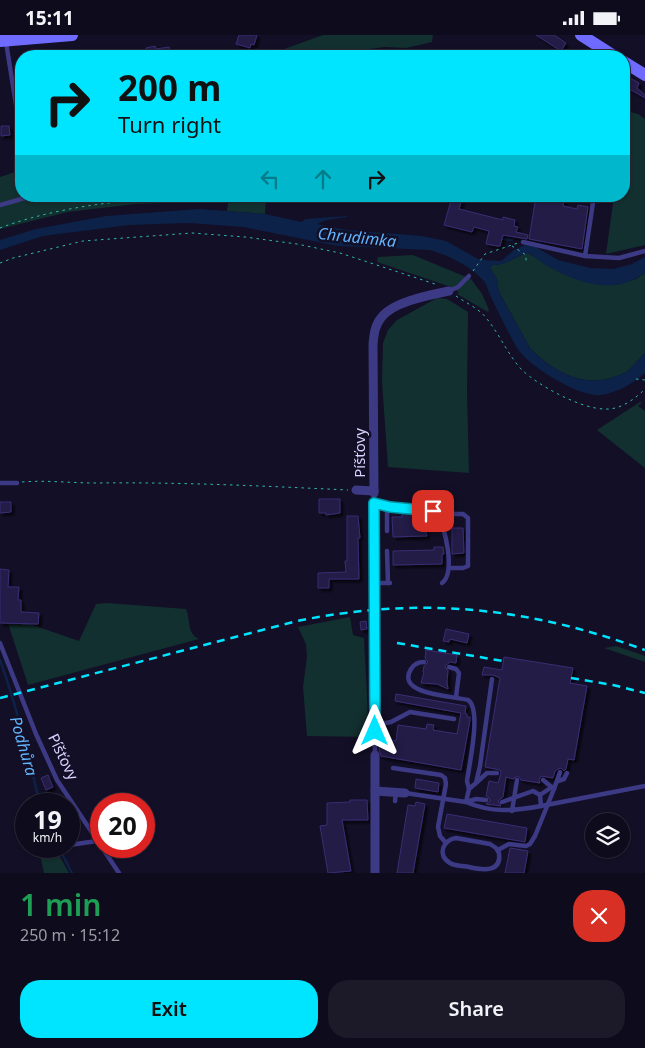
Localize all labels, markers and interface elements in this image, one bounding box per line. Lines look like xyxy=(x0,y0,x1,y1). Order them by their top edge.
text: 15:11 xyxy=(25,5,74,31)
text: 200 m xyxy=(118,64,221,111)
icon: right xyxy=(35,70,100,135)
text: Turn right xyxy=(118,109,221,139)
icon: left xyxy=(256,165,284,193)
icon: ahead xyxy=(309,165,337,193)
icon: right xyxy=(362,165,390,193)
water label: Chrudimka xyxy=(317,222,397,252)
street label: Píšťovy xyxy=(349,428,369,478)
pin xyxy=(412,490,454,532)
icon: arrive xyxy=(419,497,447,525)
position arrow xyxy=(348,704,400,756)
water label: Podhůra xyxy=(5,714,43,778)
street label: Píšťovy xyxy=(44,730,84,784)
speed limit sign: 20 xyxy=(90,793,155,858)
text: 19 xyxy=(33,802,62,836)
map controls xyxy=(585,813,630,858)
button: layers xyxy=(585,813,630,858)
text: km/h xyxy=(33,829,62,846)
text: 1 min xyxy=(20,884,101,925)
button: close xyxy=(573,890,625,942)
text: 250 m · 15:12 xyxy=(20,924,120,946)
button: Exit xyxy=(20,980,318,1038)
button: Share xyxy=(328,980,625,1038)

